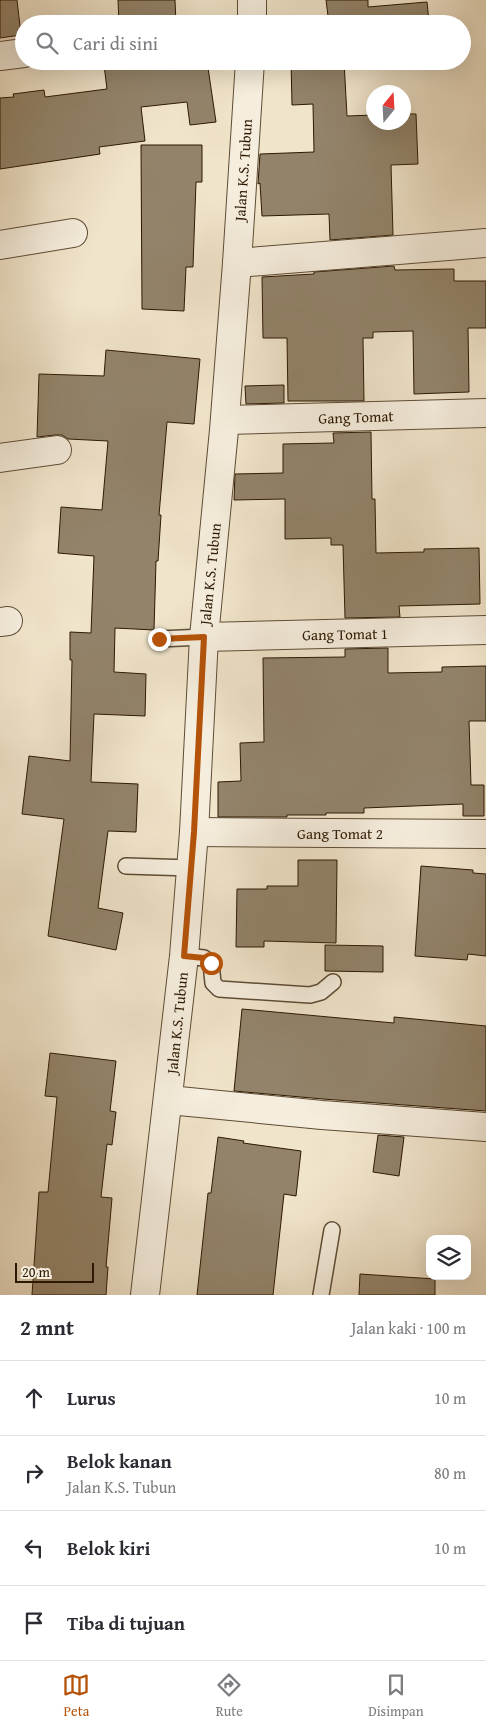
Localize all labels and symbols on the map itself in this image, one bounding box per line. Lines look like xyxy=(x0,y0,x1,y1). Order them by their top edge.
north arrow xyxy=(366,85,411,130)
street label: Jalan K.S. Tubun xyxy=(229,118,257,224)
street label: Gang Tomat xyxy=(318,405,395,429)
street label: Jalan K.S. Tubun xyxy=(194,521,226,628)
street label: Gang Tomat 1 xyxy=(302,623,388,645)
route end xyxy=(148,628,171,651)
street label: Gang Tomat 2 xyxy=(297,823,383,844)
route start xyxy=(200,952,223,975)
street label: Jalan K.S. Tubun xyxy=(161,970,193,1077)
scale bar xyxy=(15,1260,94,1283)

